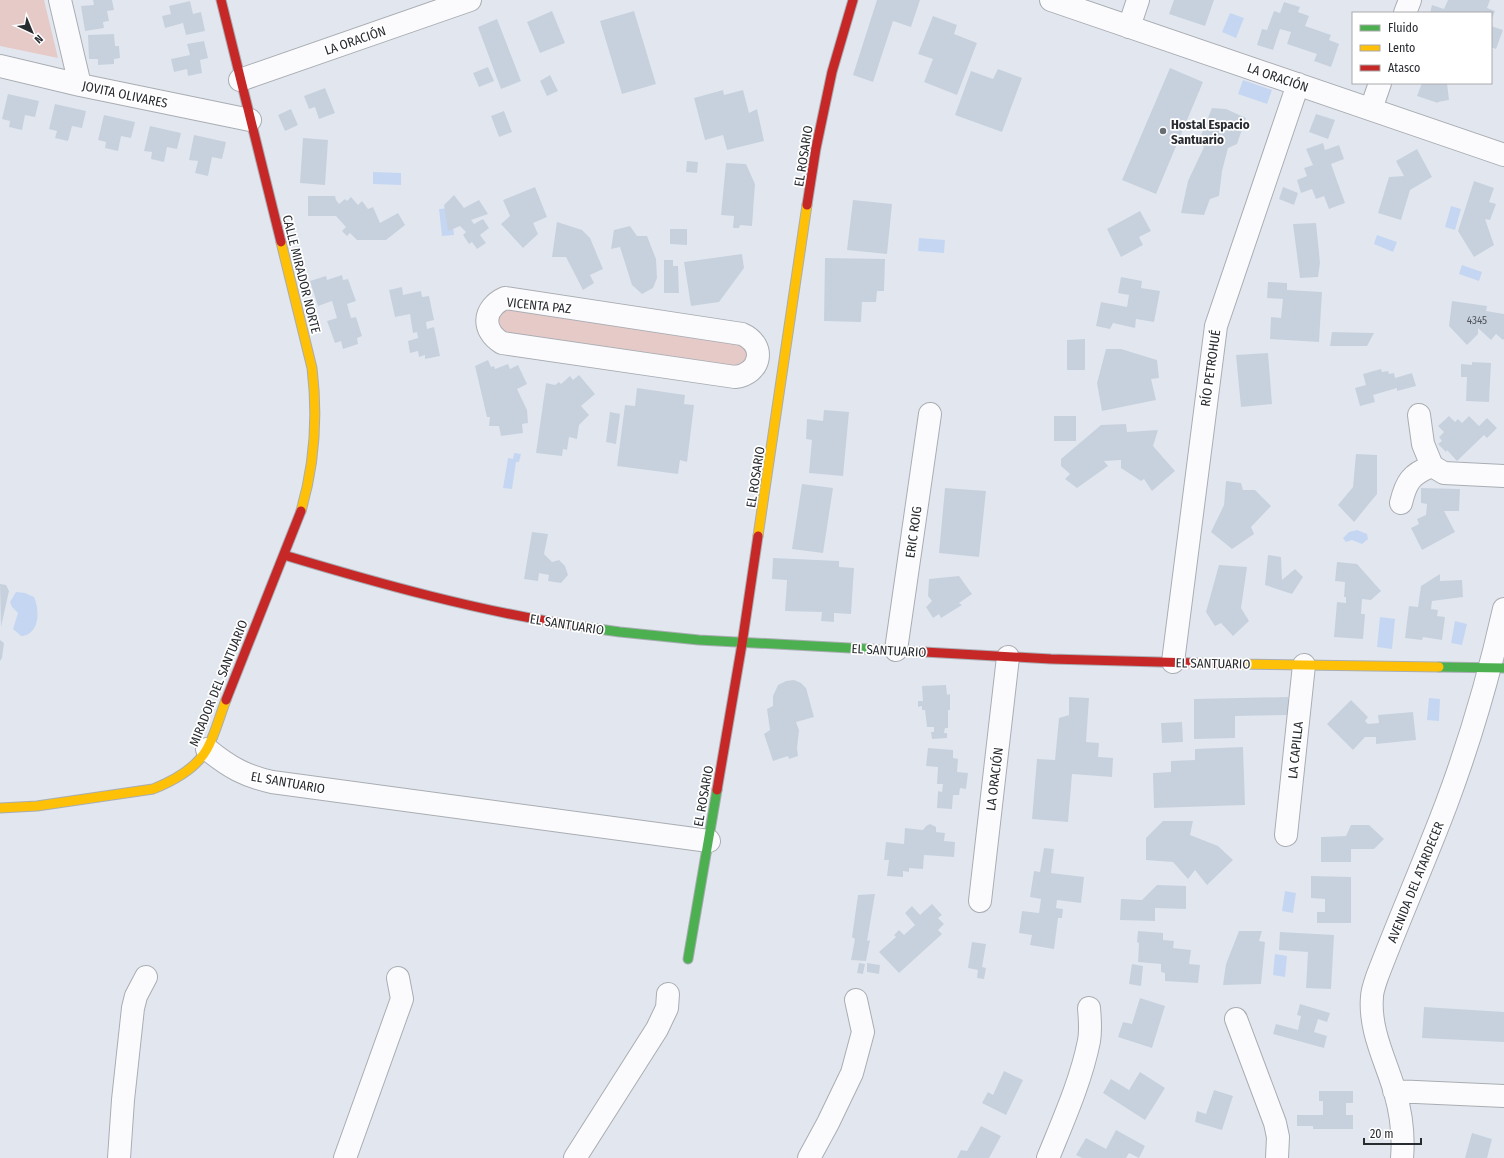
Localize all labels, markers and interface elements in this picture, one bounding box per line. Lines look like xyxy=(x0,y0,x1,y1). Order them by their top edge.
north arrow xyxy=(12,12,52,52)
legend xyxy=(1352,12,1492,84)
text: Fluido xyxy=(1388,21,1418,35)
street label: LA ORACIÓN xyxy=(323,23,388,58)
text: N xyxy=(32,32,45,46)
text: Lento xyxy=(1388,41,1415,55)
street label: LA ORACIÓN xyxy=(1245,60,1310,95)
text: Atasco xyxy=(1388,61,1420,75)
street label: JOVITA OLIVARES xyxy=(81,78,169,111)
place label: Hostal Espacio Santuario xyxy=(1171,117,1250,147)
street label: EL ROSARIO xyxy=(791,124,816,188)
marker: Hostal Espacio Santuario xyxy=(1158,126,1168,136)
street label: CALLE MIRADOR NORTE xyxy=(280,213,323,335)
street label: VICENTA PAZ xyxy=(506,295,572,316)
house number: 4345 xyxy=(1467,314,1487,327)
street label: RÍO PETROHUÉ xyxy=(1198,329,1223,407)
street label: EL ROSARIO xyxy=(743,445,768,509)
street label: ERIC ROIG xyxy=(902,505,925,559)
street label: EL SANTUARIO xyxy=(529,611,605,638)
street label: MIRADOR DEL SANTUARIO xyxy=(186,618,251,749)
street label: EL SANTUARIO xyxy=(851,641,927,660)
street label: EL SANTUARIO xyxy=(1175,655,1251,672)
street label: LA CAPILLA xyxy=(1285,720,1306,780)
street label: LA ORACIÓN xyxy=(983,747,1006,812)
street label: EL ROSARIO xyxy=(691,764,716,828)
street label: EL SANTUARIO xyxy=(250,769,326,796)
street label: AVENIDA DEL ATARDECER xyxy=(1384,819,1447,945)
scale bar xyxy=(1364,1120,1421,1146)
text: 20 m xyxy=(1370,1127,1394,1141)

